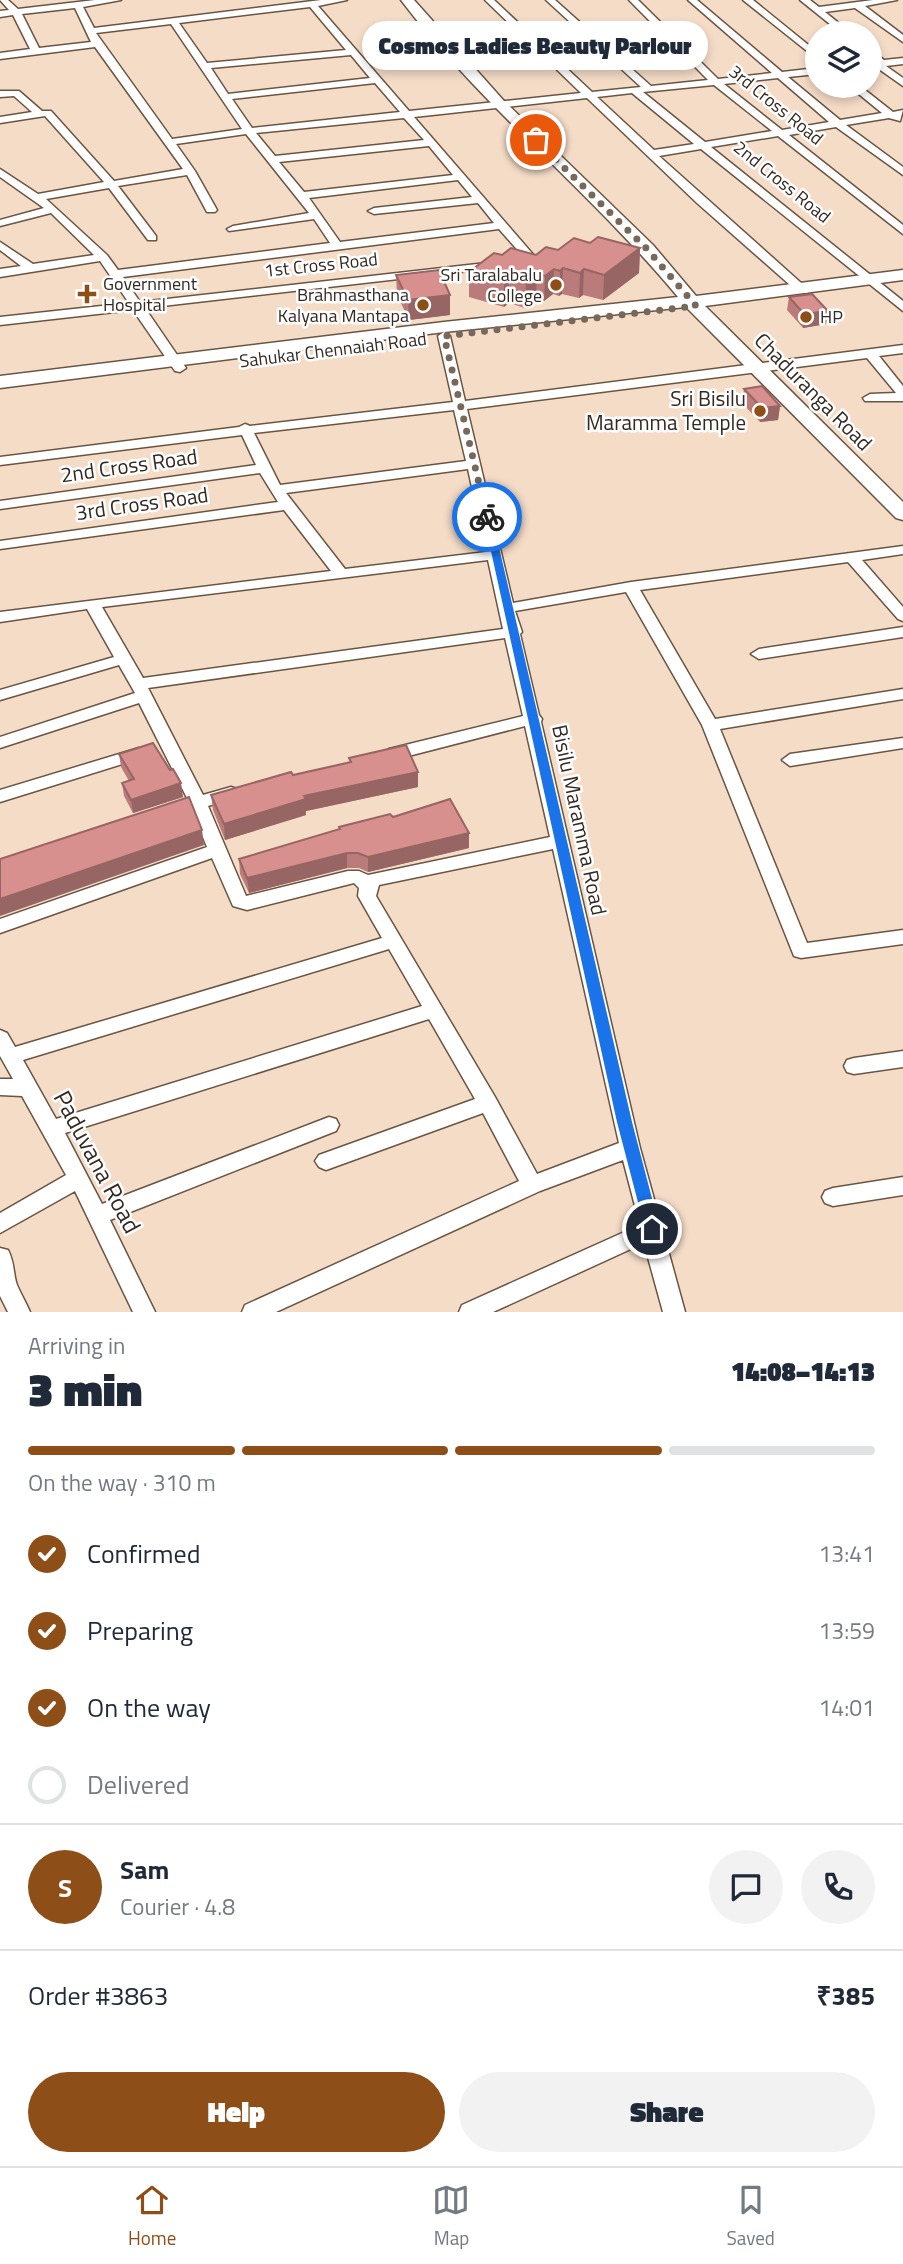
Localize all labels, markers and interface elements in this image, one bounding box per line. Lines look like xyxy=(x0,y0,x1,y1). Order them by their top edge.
callout: Cosmos Ladies Beauty Parlour xyxy=(363,21,709,70)
map controls xyxy=(805,21,882,98)
button: layers xyxy=(805,21,882,98)
text: Cosmos Ladies Beauty Parlour xyxy=(379,28,691,63)
street label: 3rd Cross Road xyxy=(723,58,829,151)
pin xyxy=(506,110,566,170)
icon: bag xyxy=(517,121,555,159)
street label: 2nd Cross Road xyxy=(728,134,837,229)
street label: 1st Cross Road xyxy=(263,245,379,284)
place label: Sri Taralabalu College xyxy=(441,261,542,309)
place label: Government Hospital xyxy=(103,270,198,318)
marker: Sri Taralabalu College xyxy=(548,277,564,293)
place label: Brahmasthana Kalyana Mantapa xyxy=(278,281,409,329)
marker: Government Hospital xyxy=(77,284,97,304)
marker: Brahmasthana Kalyana Mantapa xyxy=(415,297,431,313)
place label: HP xyxy=(820,303,843,330)
marker: HP xyxy=(798,309,814,325)
street label: Sahukar Chennaiah Road xyxy=(238,325,428,374)
street label: Chaduranga Road xyxy=(747,325,880,458)
place label: Sri Bisilu Maramma Temple xyxy=(586,382,746,438)
marker: Sri Bisilu Maramma Temple xyxy=(752,403,768,419)
street label: 2nd Cross Road xyxy=(58,440,199,490)
street label: 3rd Cross Road xyxy=(73,478,210,528)
courier xyxy=(452,482,522,552)
icon: bike xyxy=(468,498,506,536)
street label: Bisilu Maramma Road xyxy=(544,721,616,918)
street label: Paduvana Road xyxy=(45,1084,151,1239)
pin xyxy=(622,1199,682,1259)
icon: home xyxy=(633,1210,671,1248)
text: Arriving in xyxy=(28,1328,125,1363)
text: 14:08–14:13 xyxy=(731,1352,875,1391)
text: 3 min xyxy=(28,1354,142,1424)
text: On the way · 310 m xyxy=(28,1465,216,1500)
text: Confirmed xyxy=(87,1534,201,1573)
icon: check xyxy=(28,1535,66,1573)
text: 13:41 xyxy=(818,1536,875,1571)
text: Preparing xyxy=(87,1611,193,1650)
icon: check xyxy=(28,1612,66,1650)
text: 13:59 xyxy=(818,1613,875,1648)
text: On the way xyxy=(87,1688,211,1727)
icon: check xyxy=(28,1689,66,1727)
text: 14:01 xyxy=(818,1690,875,1725)
text: Delivered xyxy=(87,1765,190,1804)
text: Sam xyxy=(120,1850,169,1889)
button: chat xyxy=(709,1850,783,1924)
button: phone xyxy=(801,1850,875,1924)
text: S xyxy=(58,1868,72,1907)
text: Courier · 4.8 xyxy=(120,1889,235,1924)
text: Order #3863 xyxy=(28,1976,168,2015)
text: ₹385 xyxy=(816,1976,875,2015)
button: Help xyxy=(28,2072,445,2152)
button: Share xyxy=(459,2072,875,2152)
tab: Home xyxy=(128,2181,176,2252)
tab: Map xyxy=(432,2181,470,2252)
tab: Saved xyxy=(727,2181,775,2252)

